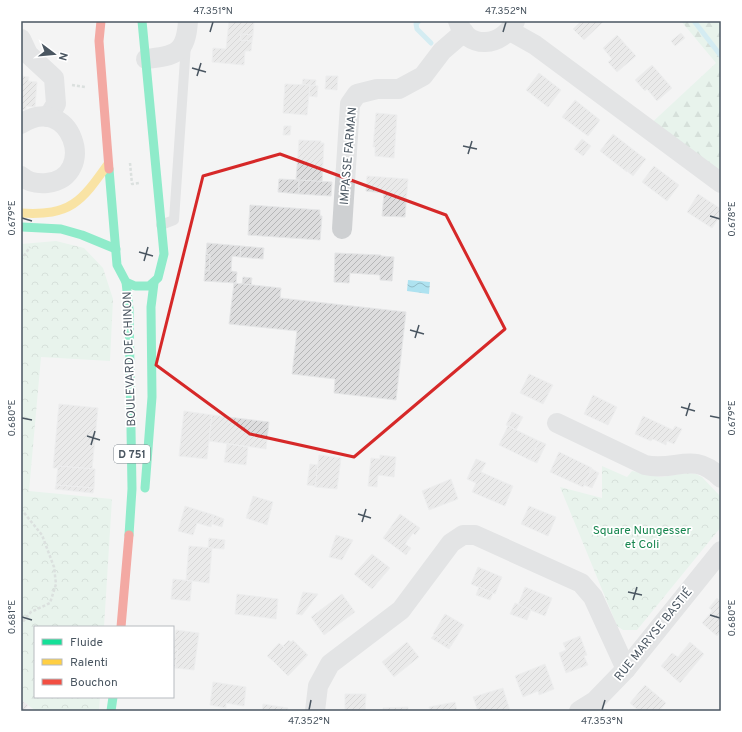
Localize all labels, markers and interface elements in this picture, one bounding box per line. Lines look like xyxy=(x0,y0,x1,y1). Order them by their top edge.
text: 47.351°N xyxy=(193,5,233,18)
text: 47.352°N xyxy=(485,5,527,18)
north arrow xyxy=(34,34,74,74)
text: N xyxy=(55,51,70,62)
street label: IMPASSE FARMAN xyxy=(337,106,361,206)
text: 0.679°E xyxy=(6,200,19,236)
text: 0.678°E xyxy=(726,201,739,237)
street label: BOULEVARD DE CHINON xyxy=(120,291,140,427)
text: 0.680°E xyxy=(6,399,19,437)
text: 0.679°E xyxy=(726,400,739,436)
road number: D 751 xyxy=(114,445,150,463)
park label: Square Nungesser et Coli xyxy=(593,523,692,553)
street label: RUE MARYSE BASTIÉ xyxy=(611,585,696,685)
text: 0.680°E xyxy=(726,599,739,637)
text: 0.681°E xyxy=(6,600,19,634)
legend xyxy=(34,626,174,698)
text: Fluide xyxy=(70,635,103,651)
text: Ralenti xyxy=(70,655,108,671)
text: Bouchon xyxy=(70,675,118,691)
text: 47.352°N xyxy=(288,715,330,728)
text: 47.353°N xyxy=(581,715,623,728)

